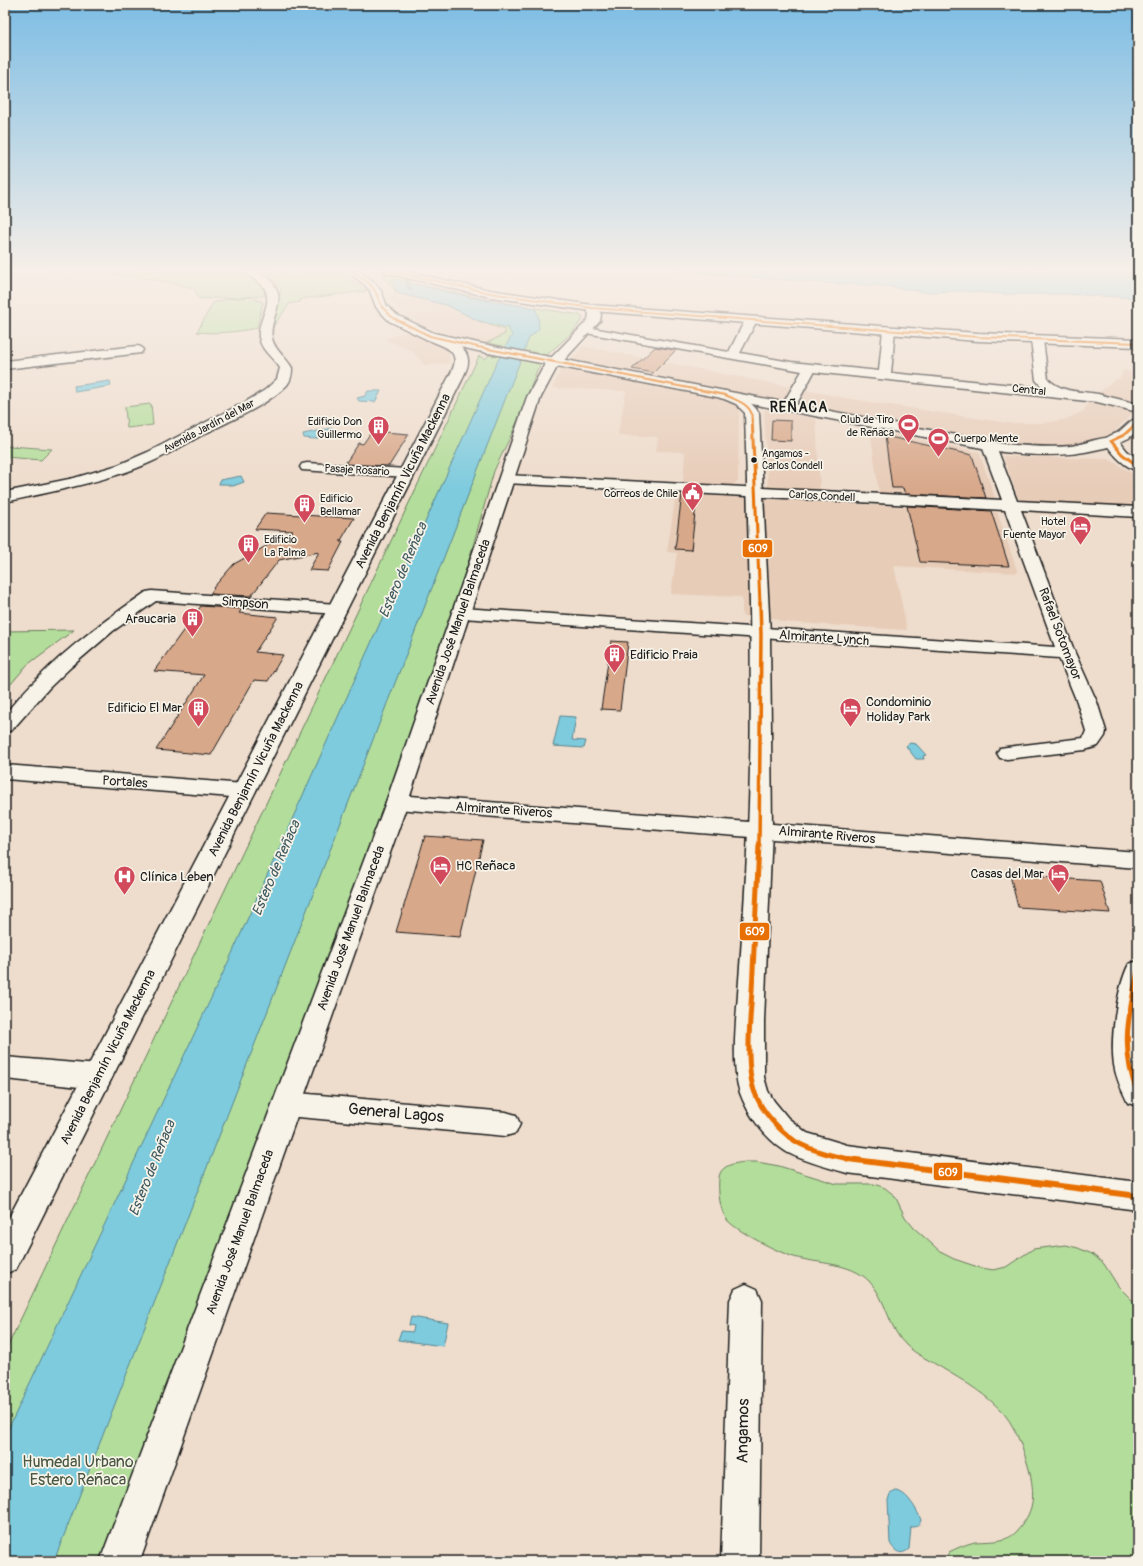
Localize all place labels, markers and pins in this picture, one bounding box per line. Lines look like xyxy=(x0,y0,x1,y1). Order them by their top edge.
sports icon: Club de Tiro de Reñaca xyxy=(896,412,922,445)
place label: Club de Tiro de Reñaca xyxy=(840,413,894,439)
building icon: Edificio Don Guillermo xyxy=(365,414,391,447)
place label: Edificio Don Guillermo xyxy=(308,415,362,441)
sports icon: Cuerpo Mente xyxy=(925,425,951,458)
place label: Cuerpo Mente xyxy=(954,432,1019,445)
place label: Angamos - Carlos Condell xyxy=(762,448,823,472)
marker: Angamos - Carlos Condell xyxy=(749,455,759,465)
public building icon: Correos de Chile xyxy=(680,480,706,513)
place label: Correos de Chile xyxy=(604,487,679,500)
building icon: Edificio Bellamar xyxy=(292,491,318,524)
place label: Edificio Bellamar xyxy=(320,492,361,518)
hotel icon: Hotel Fuente Mayor xyxy=(1068,514,1094,547)
place label: Hotel Fuente Mayor xyxy=(1003,515,1066,541)
building icon: Edificio La Palma xyxy=(236,532,262,565)
place label: Edificio La Palma xyxy=(264,533,306,559)
building icon: Araucaria xyxy=(179,606,205,639)
place label: Araucaria xyxy=(125,611,176,627)
building icon: Edificio Praia xyxy=(602,642,628,675)
place label: Edificio Praia xyxy=(630,647,698,663)
place label: Condominio Holiday Park xyxy=(866,694,931,725)
building icon: Edificio El Mar xyxy=(185,695,211,728)
hotel icon: Condominio Holiday Park xyxy=(838,696,864,729)
place label: Edificio El Mar xyxy=(108,700,182,716)
hotel icon: HC Reñaca xyxy=(428,853,454,886)
place label: HC Reñaca xyxy=(456,858,515,874)
hotel icon: Casas del Mar xyxy=(1046,861,1072,894)
hospital icon: Clínica Leben xyxy=(112,864,138,897)
place label: Casas del Mar xyxy=(971,866,1044,882)
place label: Clínica Leben xyxy=(140,869,214,885)

